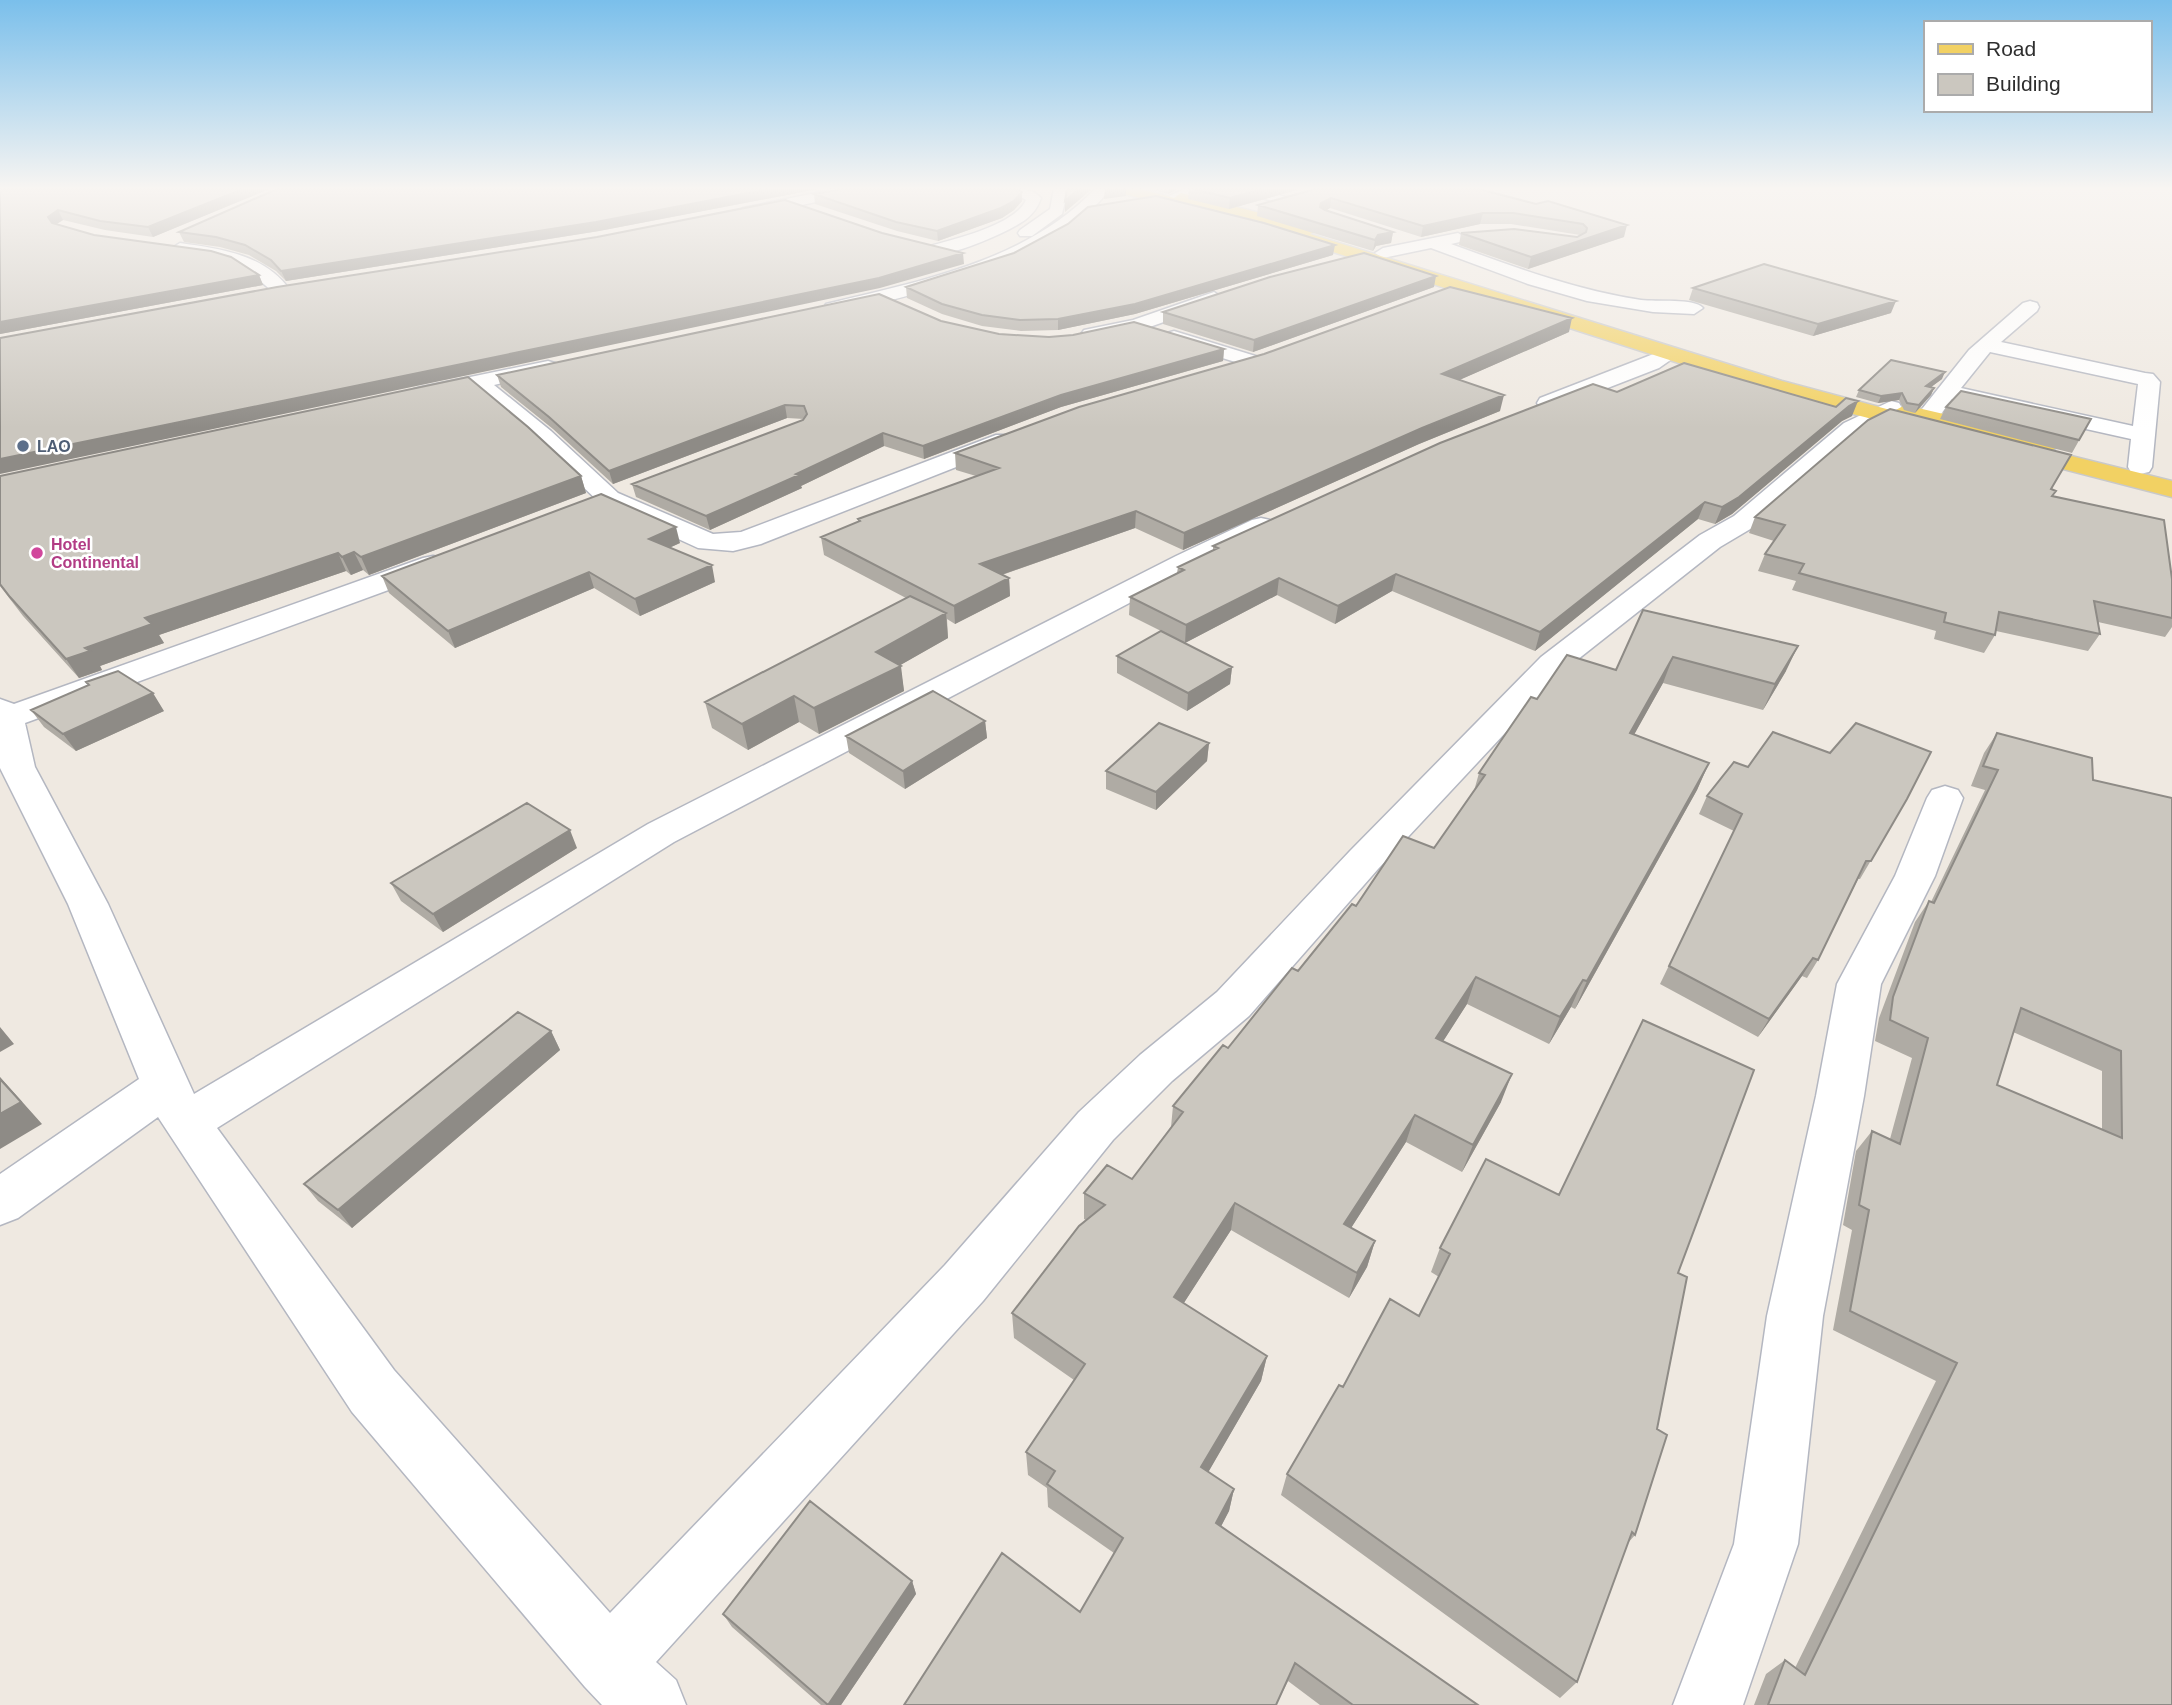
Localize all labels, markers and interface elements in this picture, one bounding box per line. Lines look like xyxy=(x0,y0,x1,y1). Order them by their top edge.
legend xyxy=(1924,21,2151,112)
text: Road xyxy=(1986,37,2036,60)
text: Building xyxy=(1986,72,2061,95)
marker: LAO xyxy=(15,438,31,454)
place label: LAO xyxy=(37,438,71,455)
place label: Hotel Continental xyxy=(51,536,139,571)
marker: Hotel Continental xyxy=(29,545,45,561)

